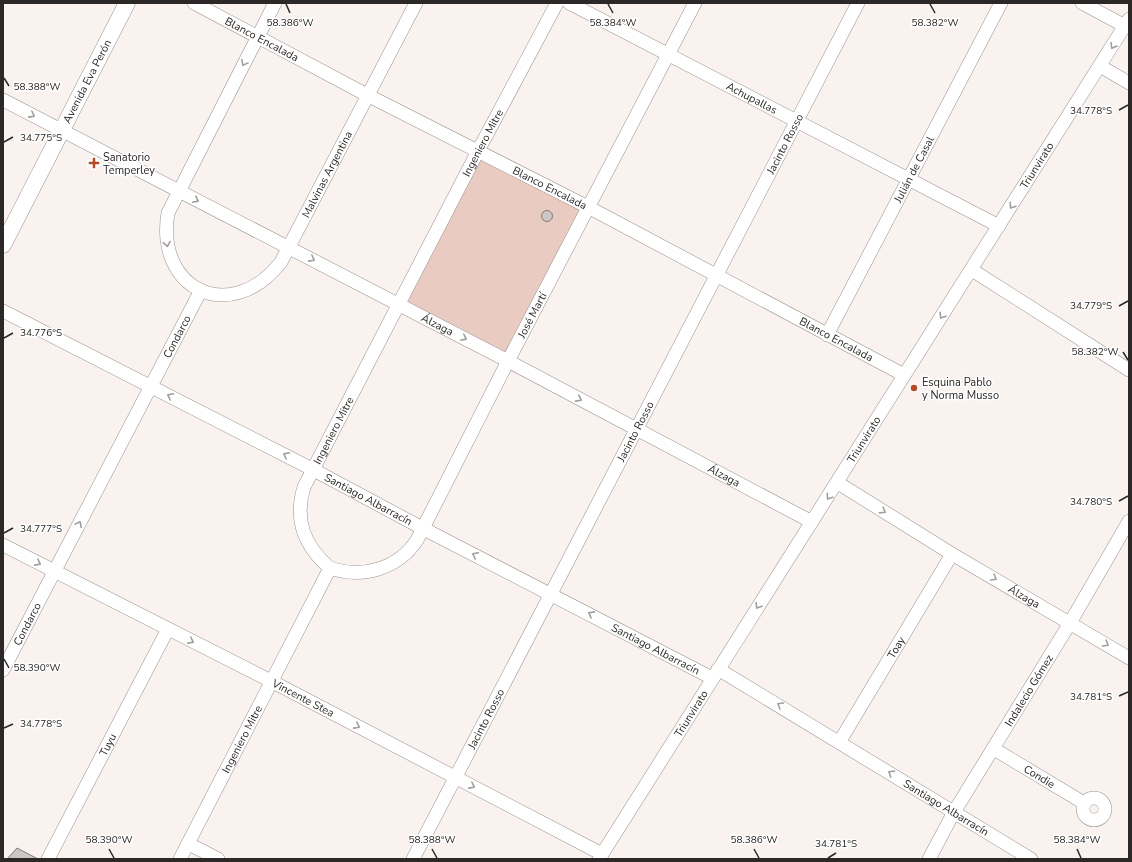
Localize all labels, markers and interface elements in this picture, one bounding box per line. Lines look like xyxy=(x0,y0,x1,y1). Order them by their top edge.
street label: Blanco Encalada xyxy=(222,13,302,65)
text: 58.386°W xyxy=(266,16,314,30)
text: 58.384°W xyxy=(589,16,637,30)
text: 58.382°W xyxy=(911,16,959,30)
street label: Avenida Eva Perón xyxy=(59,37,115,126)
one-way arrow xyxy=(1110,42,1117,49)
one-way arrow xyxy=(242,58,249,66)
street label: Achupallas xyxy=(724,78,780,117)
text: 58.388°W xyxy=(13,80,61,94)
text: 34.778°S xyxy=(1070,104,1112,118)
street label: Ingeniero Mitre xyxy=(459,106,507,179)
one-way arrow xyxy=(28,110,35,118)
street label: Jacinto Rosso xyxy=(762,111,807,178)
street label: Malvinas Argentina xyxy=(298,128,356,220)
text: 34.775°S xyxy=(20,131,62,145)
street label: Julián de Casal xyxy=(890,133,938,206)
street label: Triunvirato xyxy=(1016,139,1057,192)
place label: Sanatorio Temperley xyxy=(103,150,155,178)
marker: Sanatorio Temperley xyxy=(88,157,100,169)
street label: Blanco Encalada xyxy=(510,163,590,213)
one-way arrow xyxy=(192,195,199,203)
one-way arrow xyxy=(1010,201,1017,208)
one-way arrow xyxy=(162,241,171,247)
one-way arrow xyxy=(307,254,315,262)
street label: José Martí xyxy=(513,288,551,341)
text: 34.779°S xyxy=(1070,299,1112,313)
street label: Álzaga xyxy=(419,309,456,339)
one-way arrow xyxy=(940,311,947,318)
street label: Condarco xyxy=(159,312,194,361)
street label: Blanco Encalada xyxy=(797,313,876,365)
text: 34.776°S xyxy=(20,326,62,340)
one-way arrow xyxy=(460,334,467,341)
text: 58.382°W xyxy=(1071,345,1119,359)
place label: Esquina Pablo y Norma Musso xyxy=(922,375,999,403)
marker: Esquina Pablo y Norma Musso xyxy=(909,383,919,393)
one-way arrow xyxy=(167,393,175,400)
street label: Ingeniero Mitre xyxy=(310,394,357,467)
one-way arrow xyxy=(575,394,582,402)
street label: Jacinto Rosso xyxy=(613,399,657,465)
street label: Triunvirato xyxy=(843,413,884,466)
one-way arrow xyxy=(283,453,290,460)
street label: Álzaga xyxy=(705,460,743,490)
street label: Santiago Albarracín xyxy=(322,470,415,529)
one-way arrow xyxy=(826,492,833,499)
text: 34.780°S xyxy=(1070,495,1112,509)
one-way arrow xyxy=(879,506,886,513)
one-way arrow xyxy=(74,520,82,528)
text: 34.777°S xyxy=(20,522,62,536)
one-way arrow xyxy=(472,552,480,560)
one-way arrow xyxy=(33,558,41,566)
one-way arrow xyxy=(990,574,997,581)
street label: Álzaga xyxy=(1005,580,1043,612)
street label: Condarco xyxy=(10,600,44,648)
one-way arrow xyxy=(755,602,763,609)
one-way arrow xyxy=(588,612,595,619)
street label: Santiago Albarracín xyxy=(609,620,703,678)
street label: Toay xyxy=(884,633,909,661)
one-way arrow xyxy=(187,636,194,644)
one-way arrow xyxy=(1102,640,1109,647)
street label: Indalecio Gómez xyxy=(1001,652,1056,729)
text: 58.390°W xyxy=(13,661,61,675)
street label: Vincente Stea xyxy=(269,675,337,720)
street label: Jacinto Rosso xyxy=(464,686,508,753)
street label: Triunvirato xyxy=(670,687,711,740)
text: 34.781°S xyxy=(1070,690,1112,704)
street label: Ingeniero Mitre xyxy=(218,702,266,776)
one-way arrow xyxy=(777,703,784,710)
text: 34.778°S xyxy=(20,717,62,731)
one-way arrow xyxy=(352,721,360,729)
street label: Tuyu xyxy=(96,731,120,759)
street label: Condie xyxy=(1021,761,1058,792)
one-way arrow xyxy=(888,770,895,777)
street label: Santiago Albarracín xyxy=(901,776,992,839)
one-way arrow xyxy=(468,781,475,789)
text: 58.390°W xyxy=(85,833,133,847)
text: 58.388°W xyxy=(408,833,456,847)
text: 58.386°W xyxy=(730,833,778,847)
text: 58.384°W xyxy=(1053,833,1101,847)
text: 34.781°S xyxy=(815,837,857,851)

